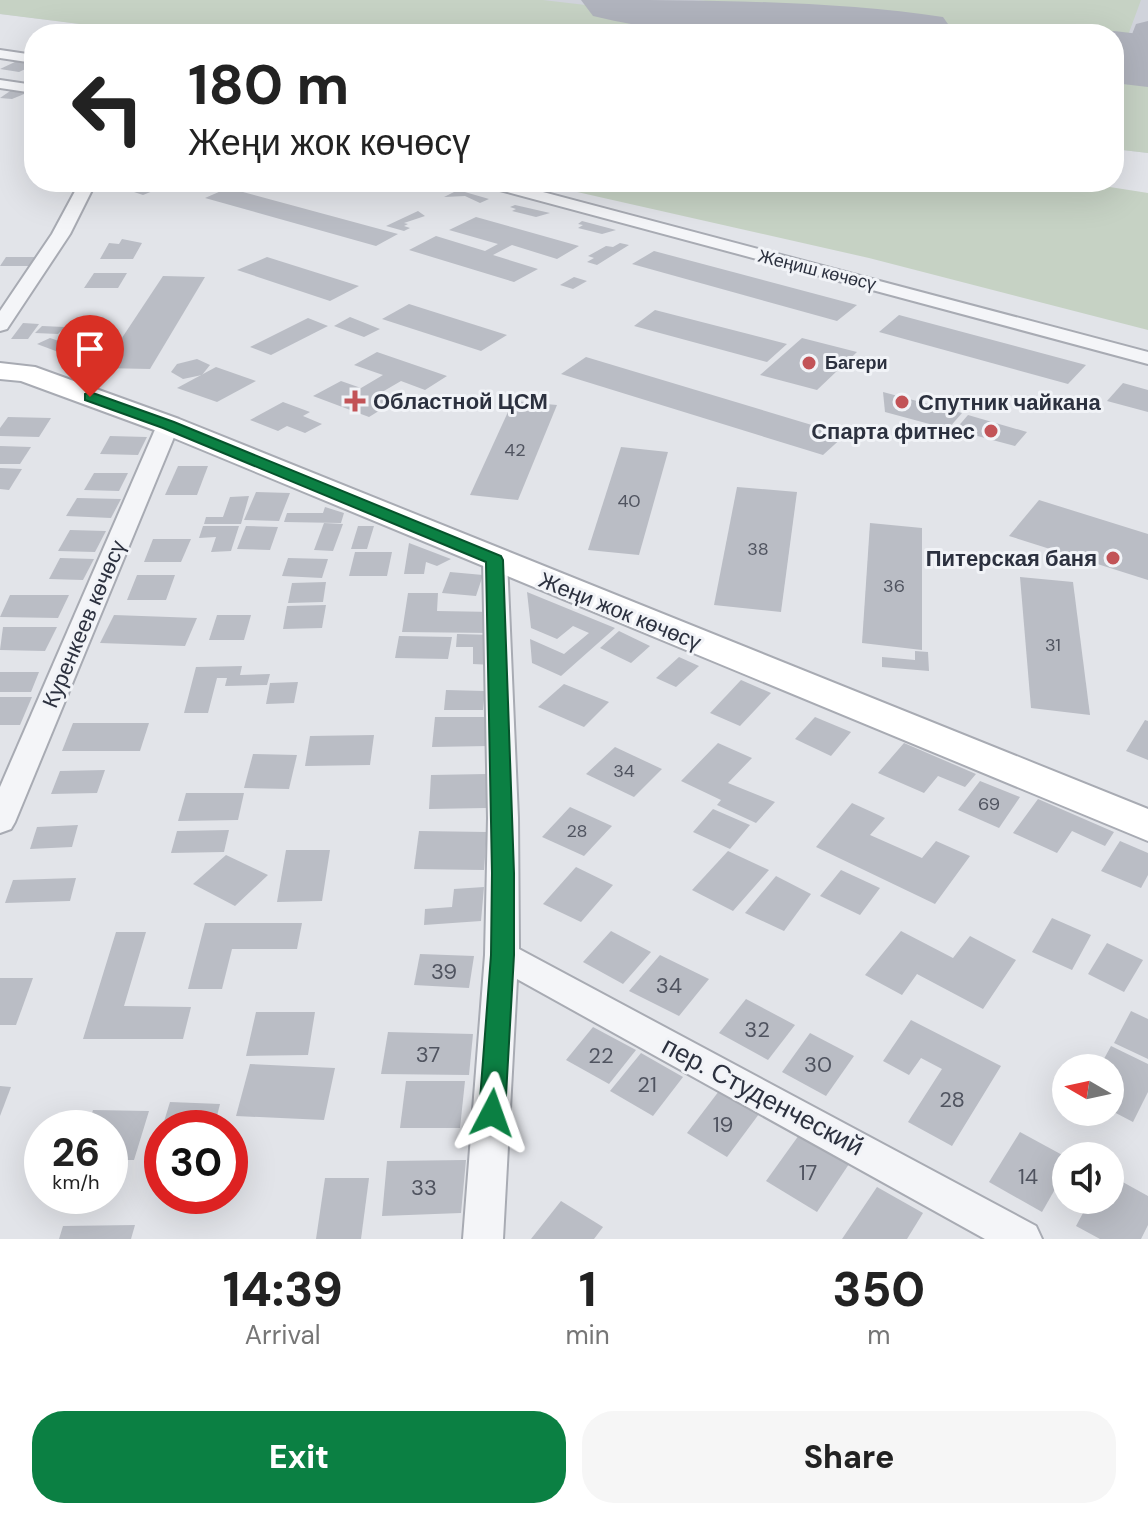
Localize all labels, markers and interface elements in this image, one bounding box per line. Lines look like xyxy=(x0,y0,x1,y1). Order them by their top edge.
text: 180 m xyxy=(188,48,349,121)
icon: left xyxy=(56,56,160,160)
text: Жеңи жок көчөсү xyxy=(188,119,470,166)
street label: Жеңиш көчөсү xyxy=(755,244,879,296)
pin xyxy=(56,315,124,397)
icon: arrive xyxy=(68,327,112,371)
place label: Багери xyxy=(825,351,888,375)
marker: Багери xyxy=(800,354,818,372)
place label: Областной ЦСМ xyxy=(373,387,548,416)
place label: Спутник чайкана xyxy=(918,388,1102,417)
marker: Областной ЦСМ xyxy=(344,390,366,412)
marker: Спутник чайкана xyxy=(893,393,911,411)
place label: Спарта фитнес xyxy=(811,417,975,446)
marker: Спарта фитнес xyxy=(982,422,1000,440)
house number: 42 xyxy=(504,438,526,462)
house number: 40 xyxy=(617,489,641,513)
street label: Куренкеев көчөсү xyxy=(36,536,132,712)
house number: 38 xyxy=(747,537,769,561)
place label: Питерская баня xyxy=(926,544,1097,573)
marker: Питерская баня xyxy=(1104,549,1122,567)
street label: Жеңи жок көчөсү xyxy=(535,565,705,657)
house number: 36 xyxy=(883,574,905,598)
house number: 31 xyxy=(1045,633,1061,657)
house number: 34 xyxy=(613,759,635,783)
house number: 69 xyxy=(978,792,1000,816)
house number: 28 xyxy=(566,819,588,843)
house number: 39 xyxy=(431,957,457,986)
house number: 34 xyxy=(656,971,682,1000)
house number: 32 xyxy=(744,1015,770,1044)
street label: пер. Студенческий xyxy=(656,1029,870,1163)
house number: 37 xyxy=(416,1040,440,1069)
house number: 22 xyxy=(588,1041,614,1070)
house number: 30 xyxy=(804,1050,832,1079)
north arrow xyxy=(1052,1054,1124,1126)
map controls xyxy=(1052,1054,1124,1214)
house number: 21 xyxy=(637,1070,657,1099)
position arrow xyxy=(450,1071,534,1155)
house number: 28 xyxy=(939,1085,965,1114)
speed limit sign: 30 xyxy=(144,1110,248,1214)
house number: 19 xyxy=(713,1110,733,1139)
text: 26 xyxy=(52,1126,100,1178)
button: sound xyxy=(1052,1142,1124,1214)
house number: 17 xyxy=(799,1158,817,1187)
house number: 14 xyxy=(1018,1162,1038,1191)
text: km/h xyxy=(52,1169,100,1195)
house number: 33 xyxy=(411,1173,437,1202)
text: 14:39 xyxy=(223,1258,343,1321)
text: 1 xyxy=(579,1258,596,1321)
text: 350 xyxy=(832,1258,925,1321)
text: Arrival xyxy=(245,1318,321,1352)
text: min xyxy=(565,1318,610,1352)
text: m xyxy=(867,1318,890,1352)
button: Exit xyxy=(32,1411,566,1503)
button: Share xyxy=(582,1411,1116,1503)

